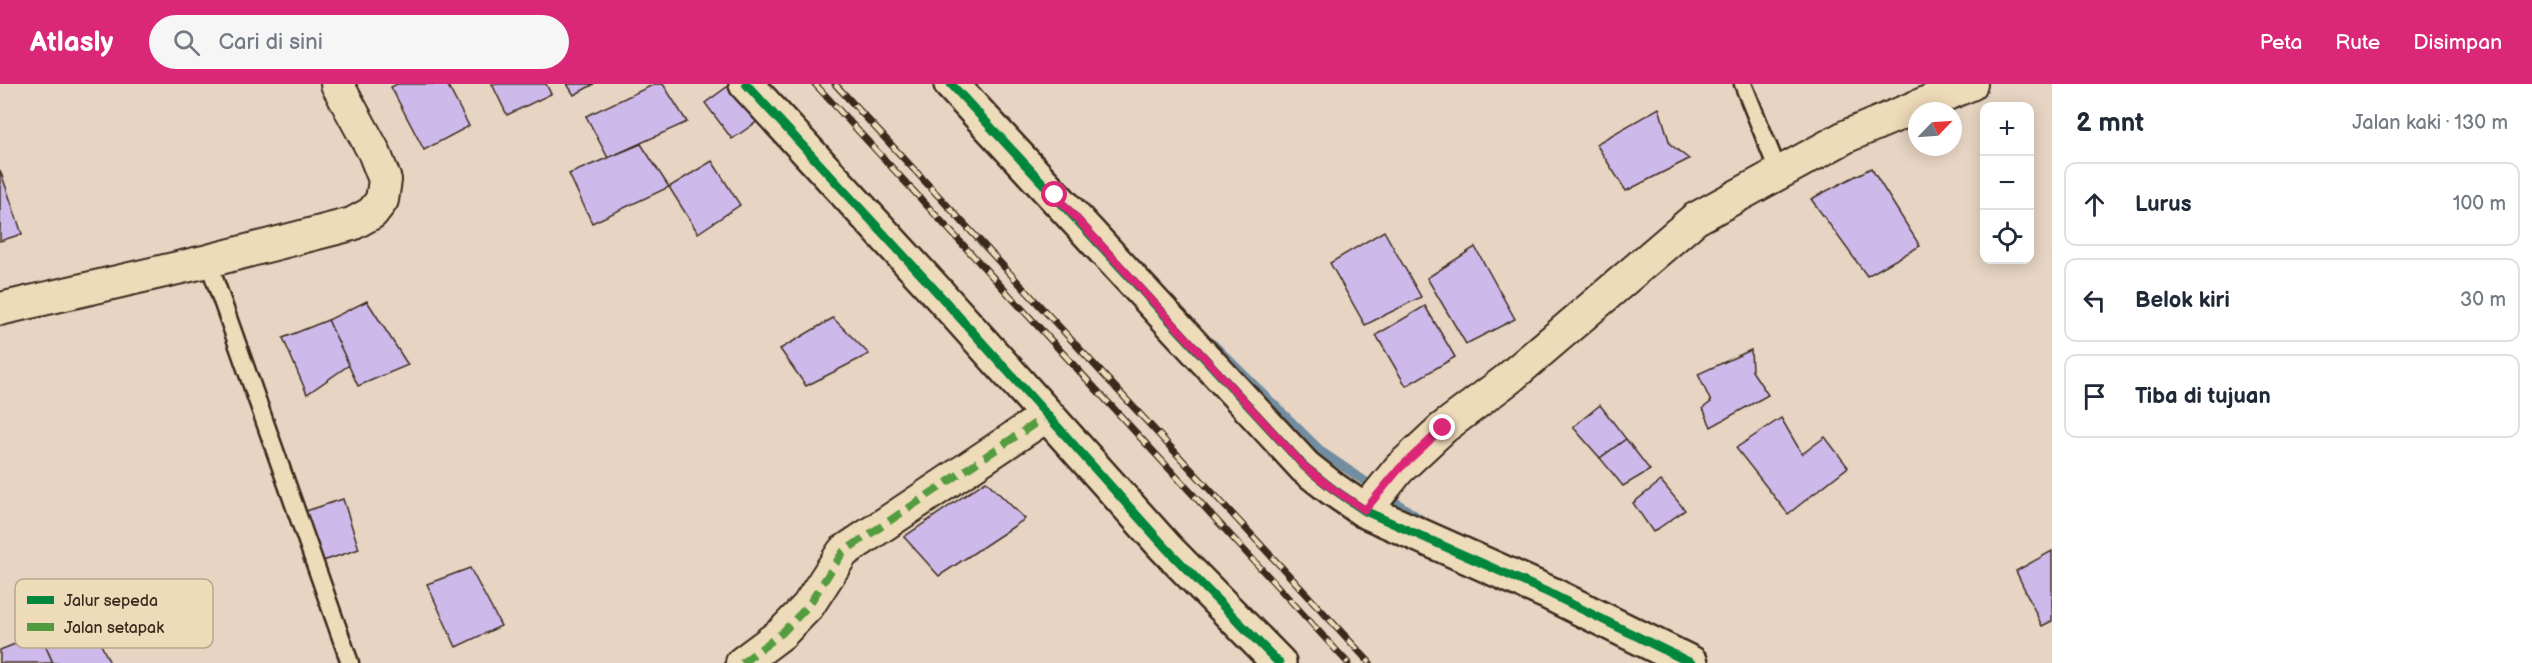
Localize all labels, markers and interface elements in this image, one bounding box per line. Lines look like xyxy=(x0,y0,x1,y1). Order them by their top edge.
search box xyxy=(149,15,569,69)
text: Atlasly xyxy=(30,26,113,59)
icon: search xyxy=(170,26,203,59)
text: Cari di sini xyxy=(218,29,323,56)
text: Peta xyxy=(2260,30,2302,55)
text: Rute xyxy=(2335,30,2380,55)
text: Disimpan xyxy=(2413,30,2502,55)
north arrow xyxy=(1908,102,1962,156)
map controls xyxy=(1980,102,2034,264)
button: + xyxy=(1980,102,2034,156)
text: 2 mnt xyxy=(2076,108,2144,139)
text: Jalan kaki · 130 m xyxy=(2352,111,2508,135)
button: − xyxy=(1980,156,2034,210)
route start xyxy=(1041,181,1067,207)
icon: ahead xyxy=(2078,188,2111,221)
text: Lurus xyxy=(2135,191,2191,218)
text: 100 m xyxy=(2453,192,2506,216)
button: locate xyxy=(1980,210,2034,264)
icon: left xyxy=(2078,284,2111,317)
text: Belok kiri xyxy=(2135,287,2230,314)
text: 30 m xyxy=(2460,288,2506,312)
icon: arrive xyxy=(2078,380,2111,413)
text: Tiba di tujuan xyxy=(2135,383,2271,410)
route end xyxy=(1429,414,1455,440)
legend xyxy=(15,579,213,648)
text: Jalur sepeda xyxy=(64,592,158,611)
text: Jalan setapak xyxy=(64,619,164,638)

